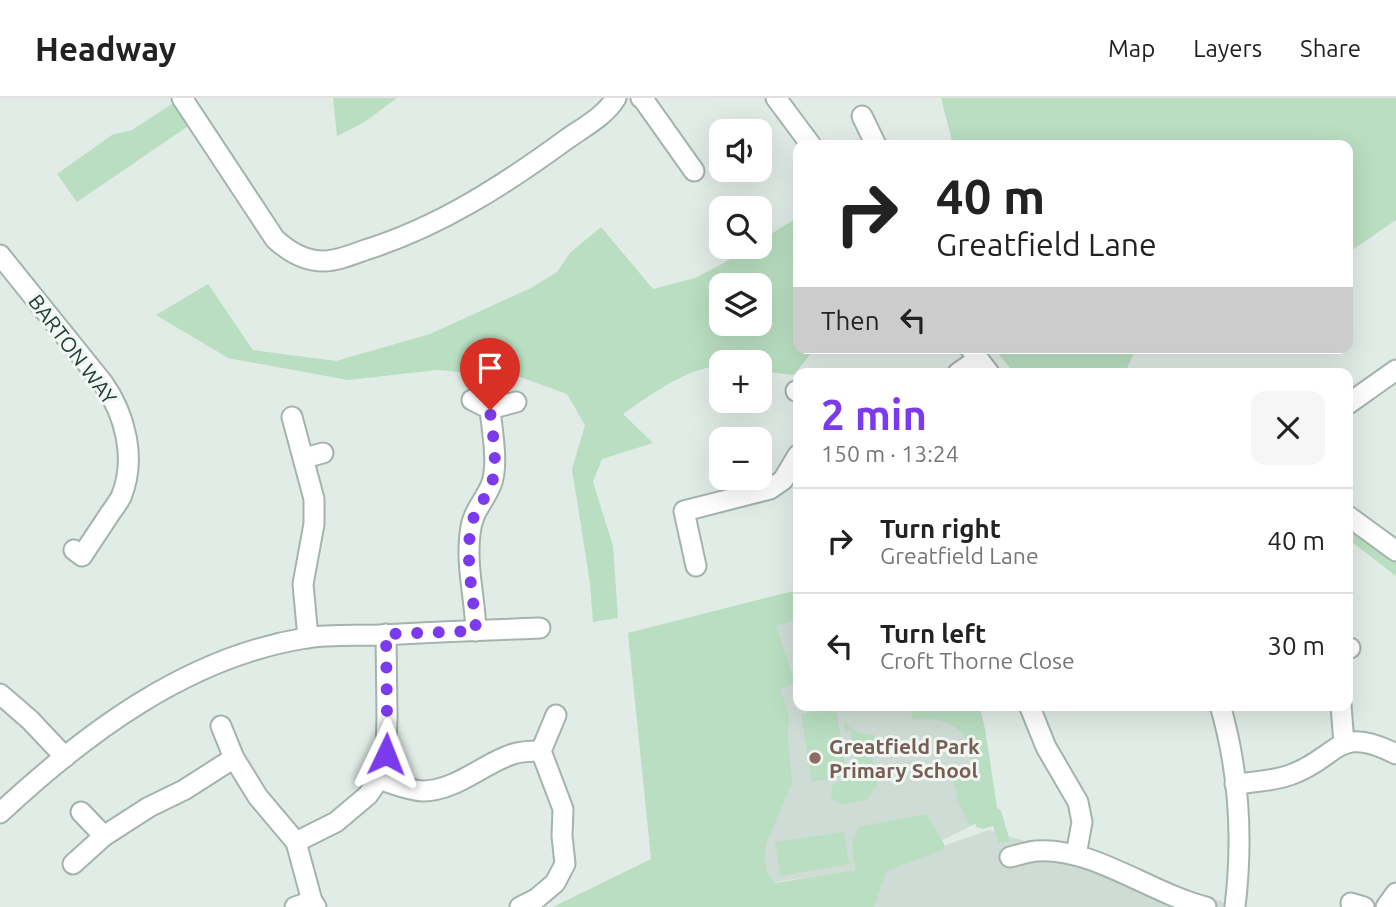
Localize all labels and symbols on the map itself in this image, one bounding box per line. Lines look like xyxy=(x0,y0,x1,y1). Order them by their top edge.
street label: BARTON WAY xyxy=(24,289,122,409)
pin xyxy=(460,338,520,410)
position arrow xyxy=(349,717,423,791)
place label: Greatfield Park Primary School xyxy=(829,734,980,782)
marker: Greatfield Park Primary School xyxy=(807,750,823,766)

